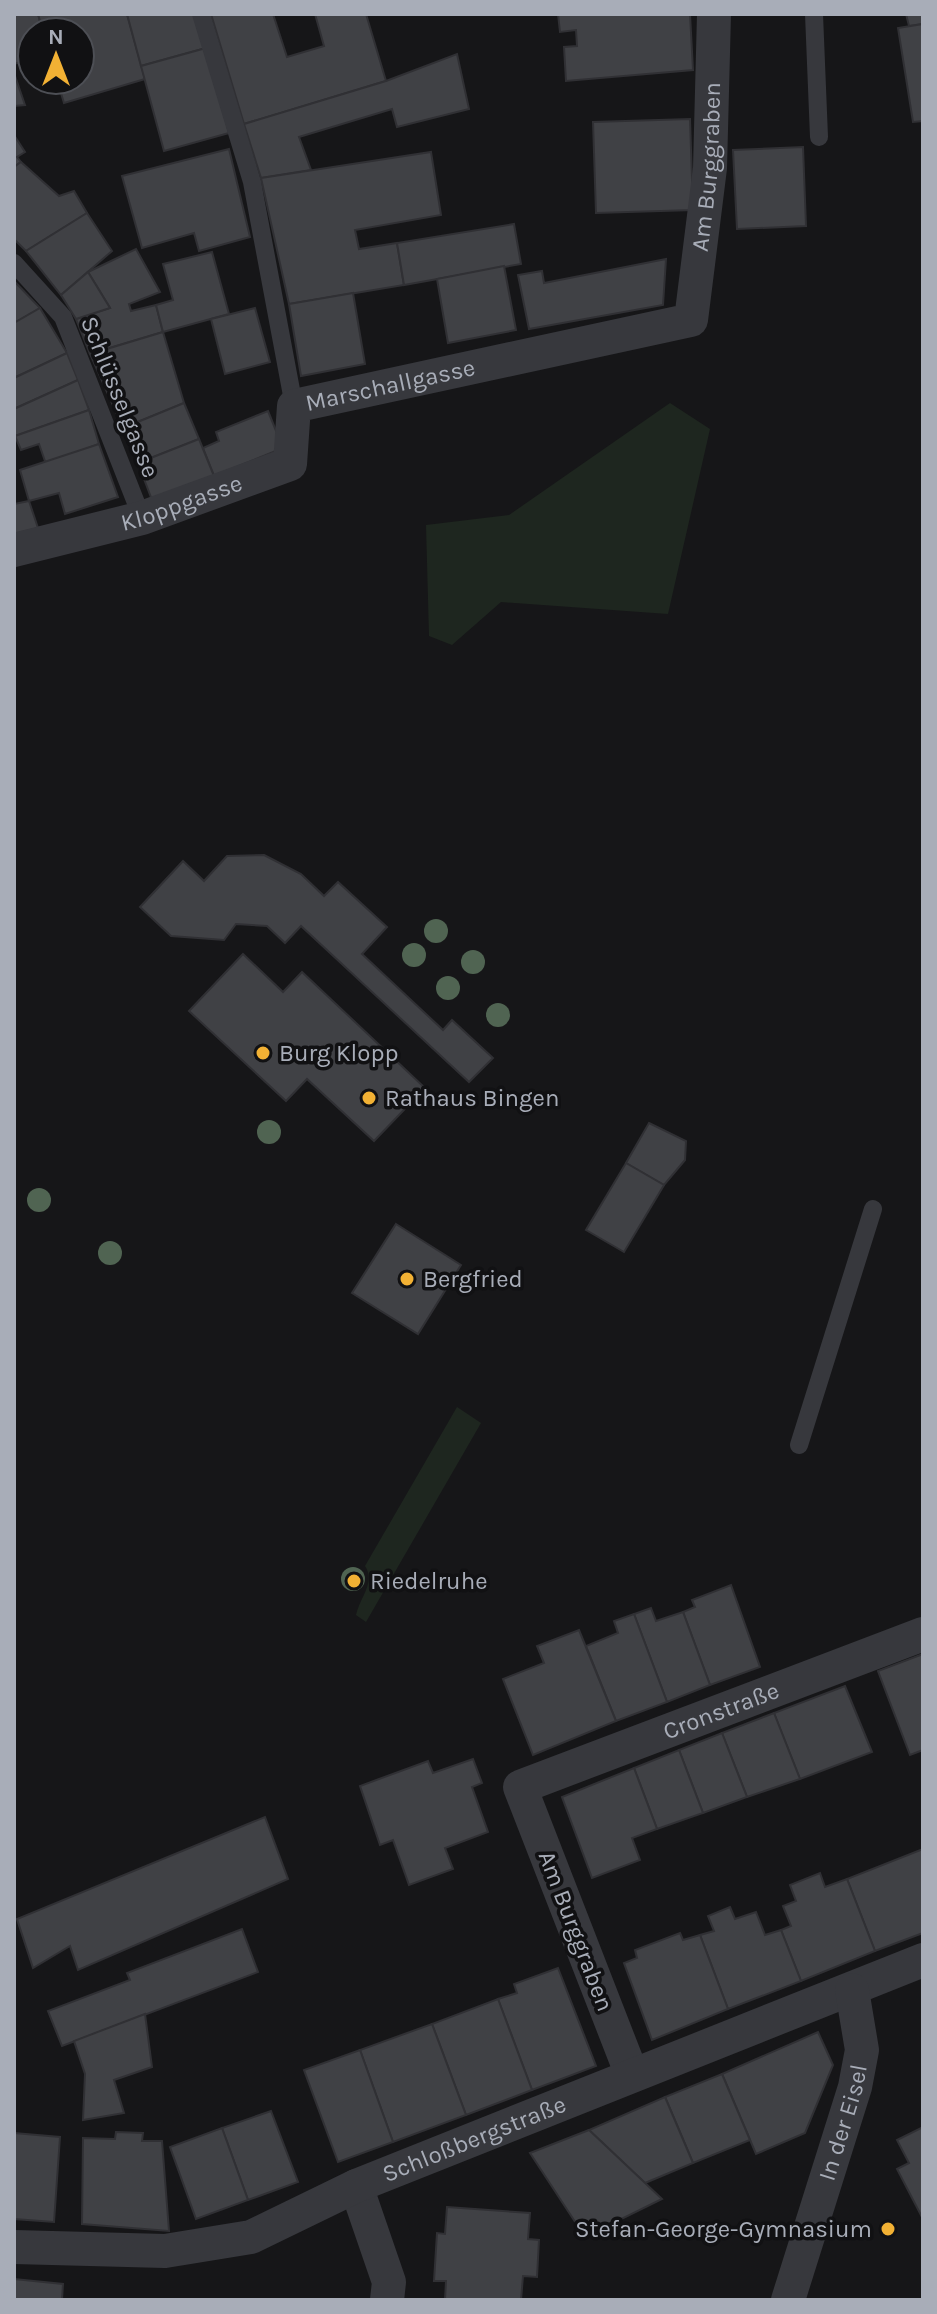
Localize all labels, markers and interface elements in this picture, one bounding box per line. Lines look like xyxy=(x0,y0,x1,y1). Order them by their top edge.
north arrow xyxy=(16,16,96,96)
text: N xyxy=(48,24,64,50)
street label: Am Burggraben xyxy=(686,82,726,253)
street label: Schlüsselgasse xyxy=(75,312,165,482)
street label: Marschallgasse xyxy=(303,353,478,417)
street label: Kloppgasse xyxy=(118,469,246,537)
place label: Burg Klopp xyxy=(279,1039,398,1067)
marker: Burg Klopp xyxy=(254,1044,272,1062)
place label: Rathaus Bingen xyxy=(385,1084,559,1112)
marker: Rathaus Bingen xyxy=(360,1089,378,1107)
place label: Bergfried xyxy=(423,1265,523,1293)
marker: Bergfried xyxy=(398,1270,416,1288)
place label: Riedelruhe xyxy=(370,1567,487,1595)
marker: Riedelruhe xyxy=(345,1572,363,1590)
street label: Cronstraße xyxy=(659,1676,783,1745)
street label: Am Burggraben xyxy=(533,1847,619,2015)
street label: In der Eisel xyxy=(812,2062,873,2184)
street label: Schloßbergstraße xyxy=(378,2090,570,2188)
place label: Stefan-George-Gymnasium xyxy=(575,2215,872,2243)
marker: Stefan-George-Gymnasium xyxy=(879,2220,897,2238)

